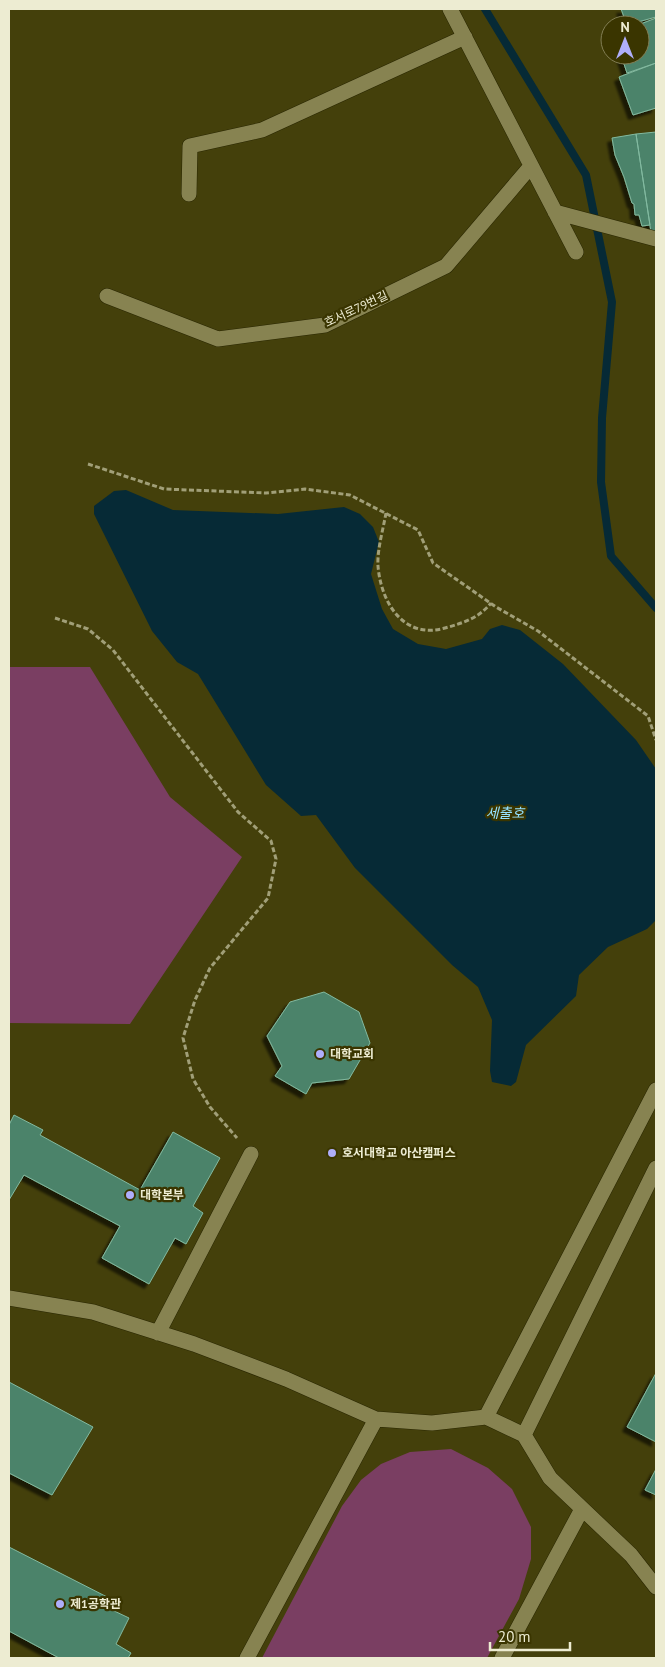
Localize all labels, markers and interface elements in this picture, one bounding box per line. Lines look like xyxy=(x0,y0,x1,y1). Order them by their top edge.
north arrow xyxy=(600,15,650,65)
text: N xyxy=(620,18,630,36)
street label: 호서로79번길 xyxy=(322,287,390,330)
water label: 세출호 xyxy=(486,804,525,822)
place label: 대학교회 xyxy=(330,1046,374,1061)
marker: 대학교회 xyxy=(314,1048,326,1060)
place label: 호서대학교 아산캠퍼스 xyxy=(342,1145,455,1160)
marker: 호서대학교 아산캠퍼스 xyxy=(326,1147,338,1159)
place label: 대학본부 xyxy=(140,1187,184,1202)
marker: 대학본부 xyxy=(124,1189,136,1201)
place label: 제1공학관 xyxy=(70,1596,121,1611)
marker: 제1공학관 xyxy=(54,1598,66,1610)
scale bar xyxy=(490,1620,570,1652)
text: 20 m xyxy=(498,1627,531,1646)

